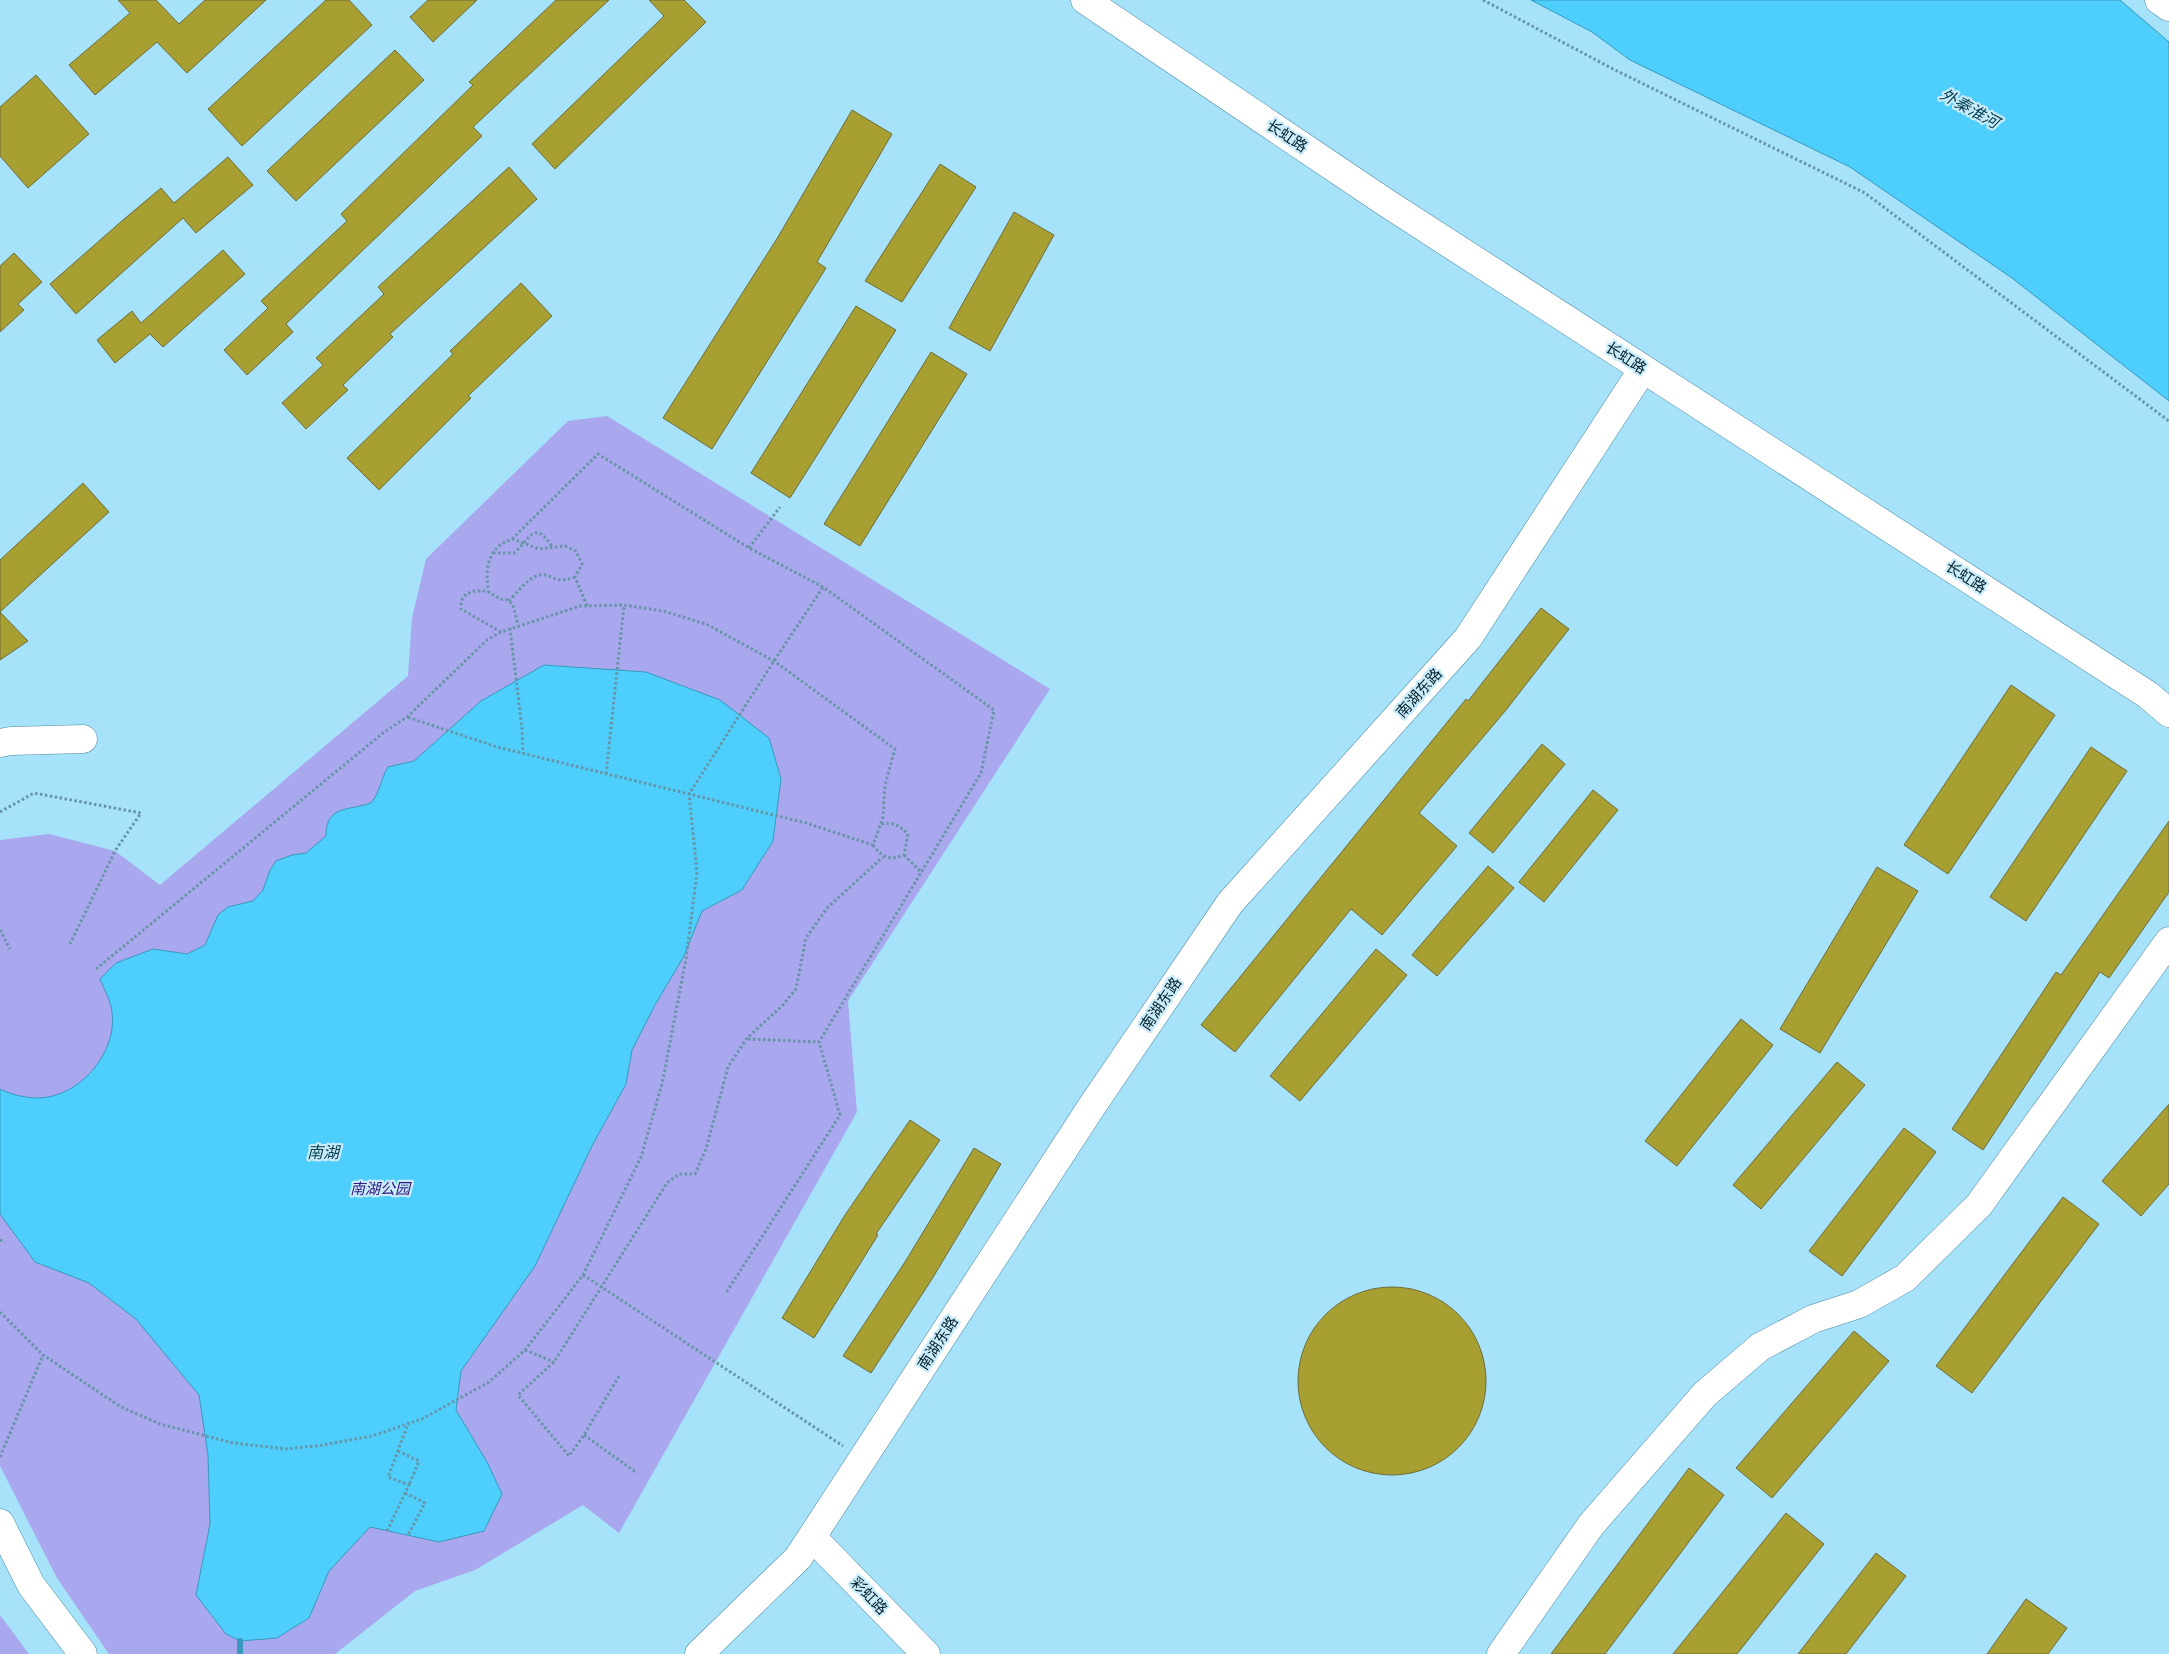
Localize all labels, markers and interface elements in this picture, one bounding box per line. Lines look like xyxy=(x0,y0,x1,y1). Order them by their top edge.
water label: 外秦淮河 xyxy=(1937,84,2005,134)
street label: 长虹路 xyxy=(1263,115,1311,156)
street label: 长虹路 xyxy=(1602,337,1650,378)
street label: 长虹路 xyxy=(1942,556,1990,597)
street label: 南湖东路 xyxy=(1391,664,1446,721)
street label: 南湖东路 xyxy=(1136,974,1185,1034)
water label: 南湖 xyxy=(307,1142,342,1162)
park label: 南湖公园 xyxy=(350,1179,412,1198)
street label: 南湖东路 xyxy=(913,1312,962,1373)
street label: 彩虹路 xyxy=(847,1573,892,1618)

